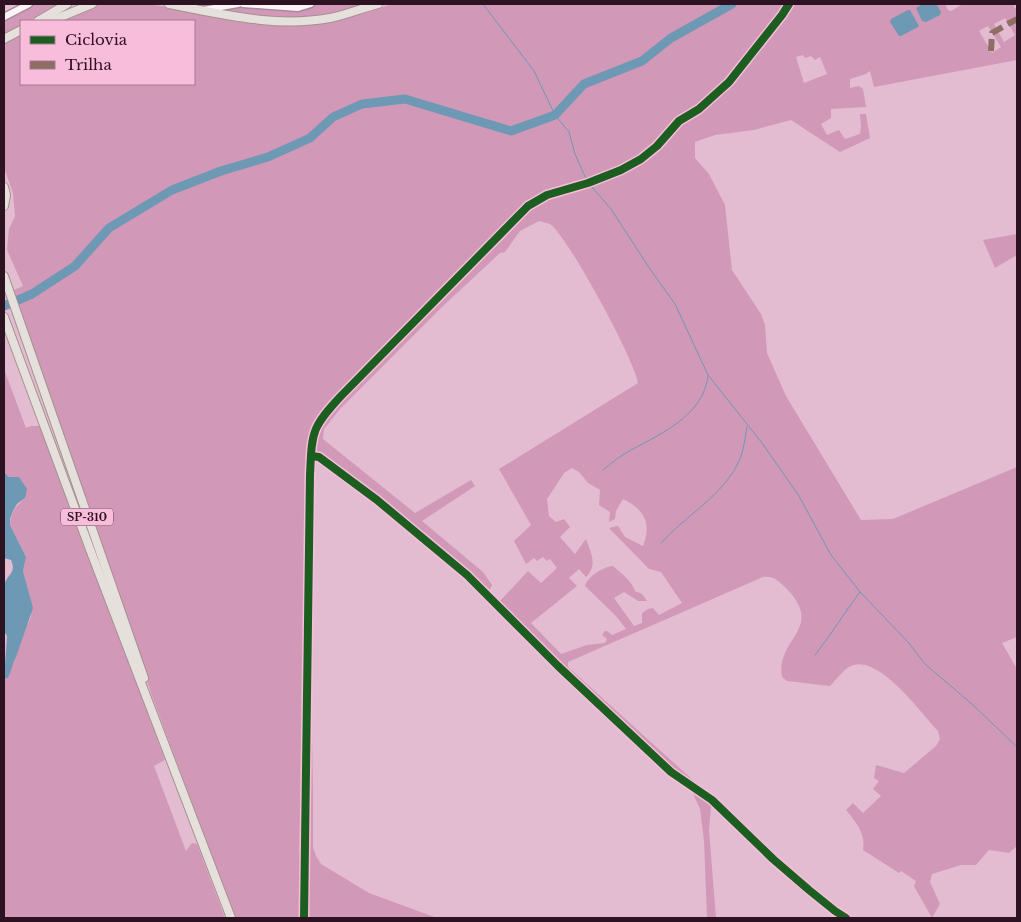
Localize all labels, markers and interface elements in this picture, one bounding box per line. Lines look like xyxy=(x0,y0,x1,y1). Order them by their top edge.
legend xyxy=(20,20,195,85)
text: Ciclovia xyxy=(65,30,128,49)
text: Trilha xyxy=(65,55,112,74)
road number: SP-310 xyxy=(61,508,113,526)

